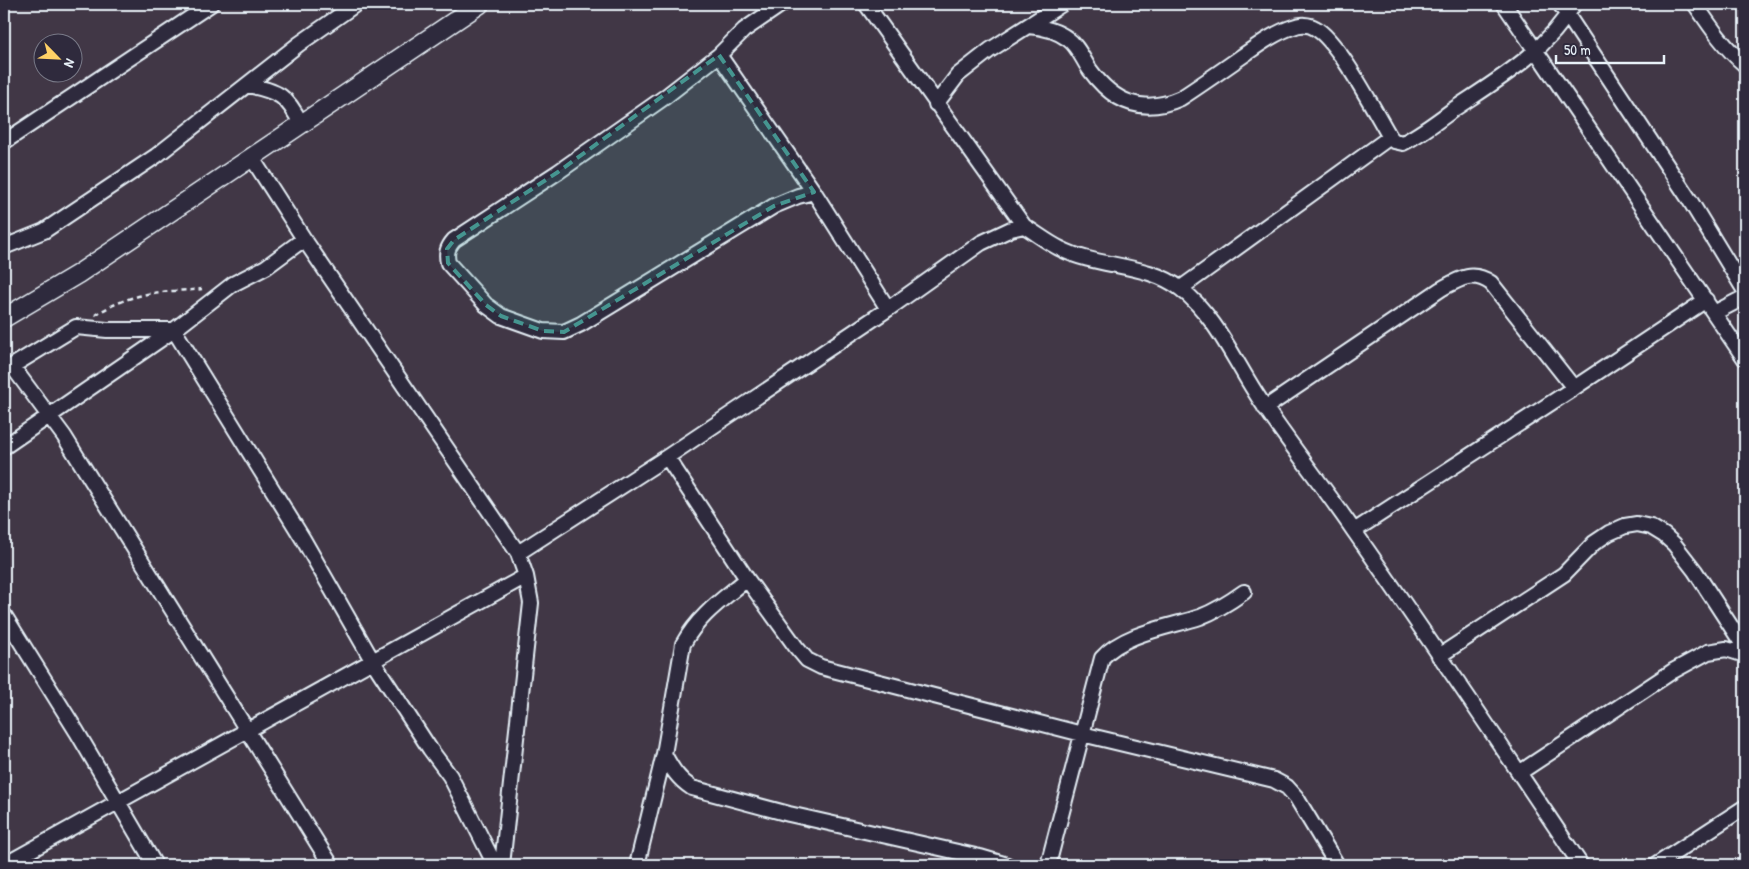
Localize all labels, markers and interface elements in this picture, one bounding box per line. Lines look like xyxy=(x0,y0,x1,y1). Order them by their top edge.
north arrow xyxy=(32,32,82,82)
scale bar xyxy=(1556,32,1664,64)
text: 50 m xyxy=(1564,39,1591,60)
text: N xyxy=(60,56,81,71)

